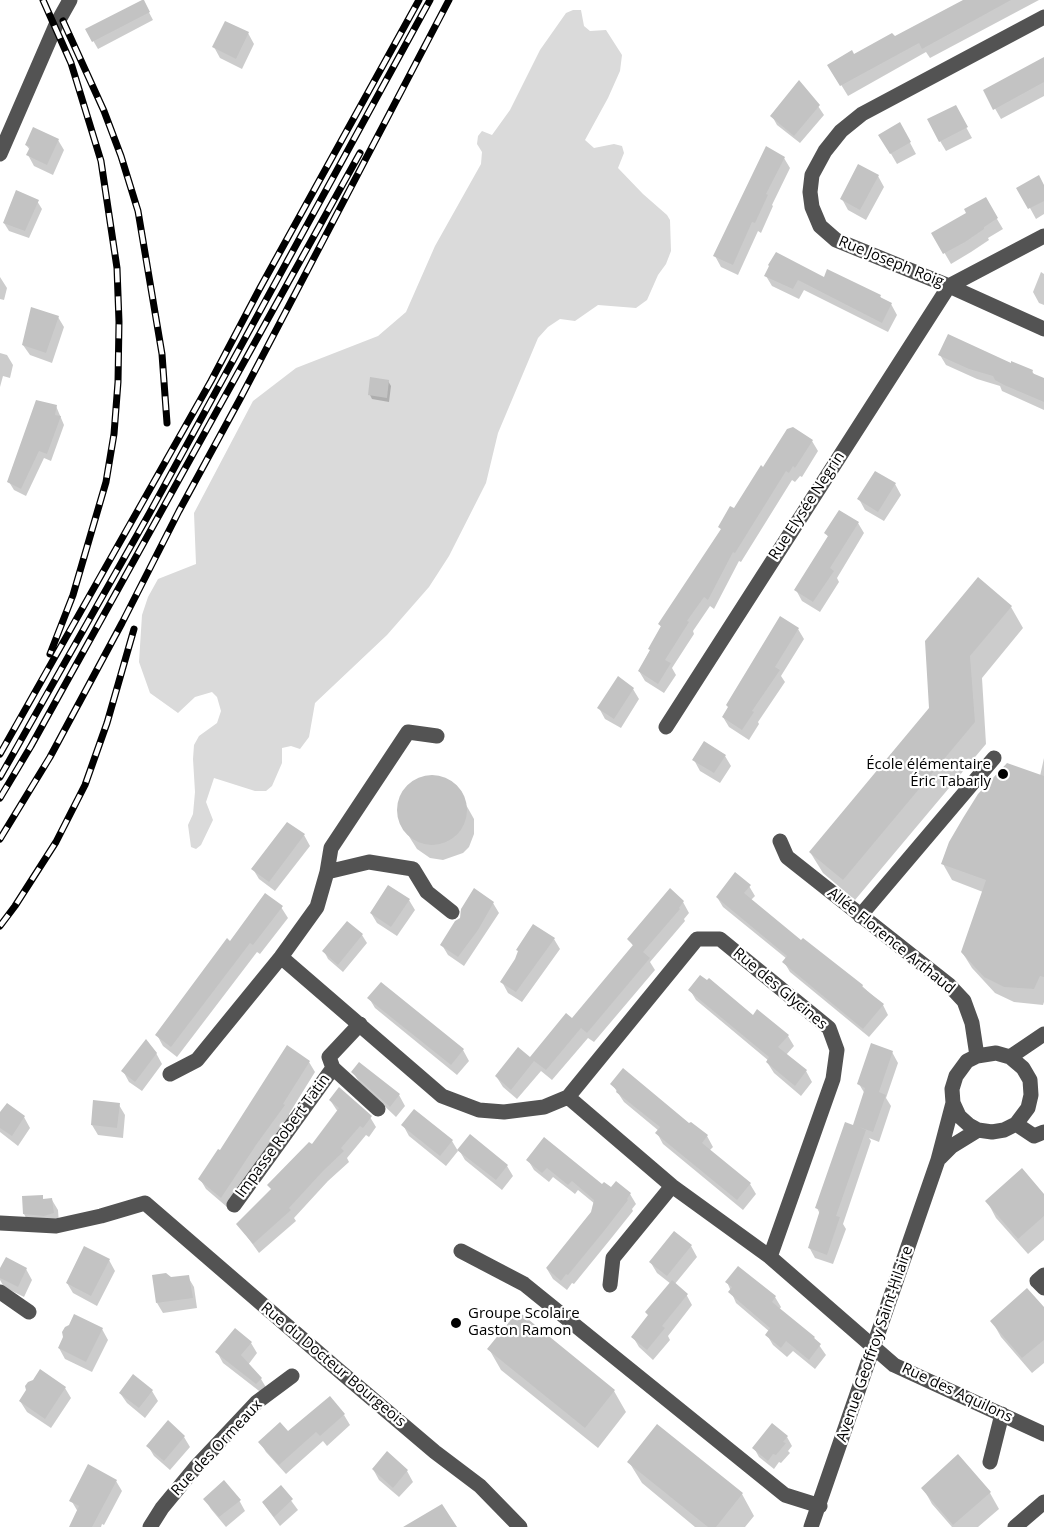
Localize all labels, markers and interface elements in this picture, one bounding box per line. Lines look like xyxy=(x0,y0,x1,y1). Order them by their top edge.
street label: Rue Joseph Roig xyxy=(836,233,946,291)
street label: Rue Elysée Negrin xyxy=(765,449,849,563)
place label: École élémentaire Éric Tabarly xyxy=(866,756,991,791)
marker: École élémentaire Éric Tabarly xyxy=(996,767,1010,781)
street label: Allée Florence Arthaud xyxy=(824,884,958,998)
street label: Rue des Glycines xyxy=(729,944,831,1034)
street label: Impasse Robert Tatin xyxy=(232,1071,334,1201)
street label: Avenue Geoffroy Saint-Hilaire xyxy=(833,1244,917,1444)
street label: Rue du Docteur Bourgeois xyxy=(257,1299,409,1431)
place label: Groupe Scolaire Gaston Ramon xyxy=(468,1305,580,1340)
marker: Groupe Scolaire Gaston Ramon xyxy=(449,1316,463,1330)
street label: Rue des Aquilons xyxy=(899,1359,1015,1427)
street label: Rue des Ormeaux xyxy=(168,1396,266,1500)

